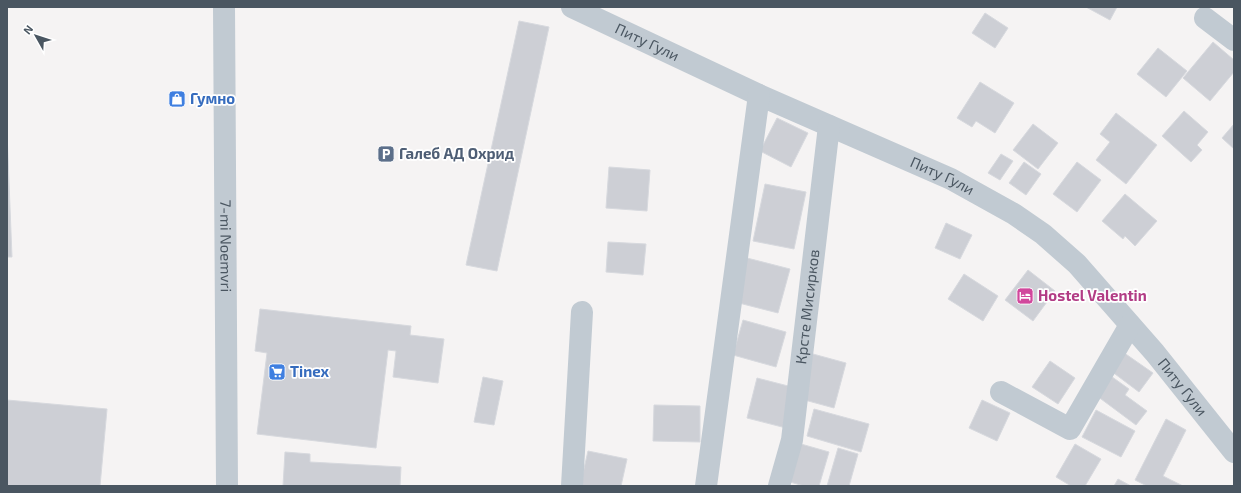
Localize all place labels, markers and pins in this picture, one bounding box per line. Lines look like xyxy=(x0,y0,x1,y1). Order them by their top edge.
shop icon: Гумно xyxy=(167,89,187,109)
place label: Гумно xyxy=(190,89,235,107)
parking icon: Галеб АД Охрид xyxy=(376,144,396,164)
place label: Галеб АД Охрид xyxy=(399,144,515,162)
hotel icon: Hostel Valentin xyxy=(1015,286,1035,306)
place label: Hostel Valentin xyxy=(1038,286,1147,304)
supermarket icon: Tinex xyxy=(267,362,287,382)
place label: Tinex xyxy=(290,362,330,380)

